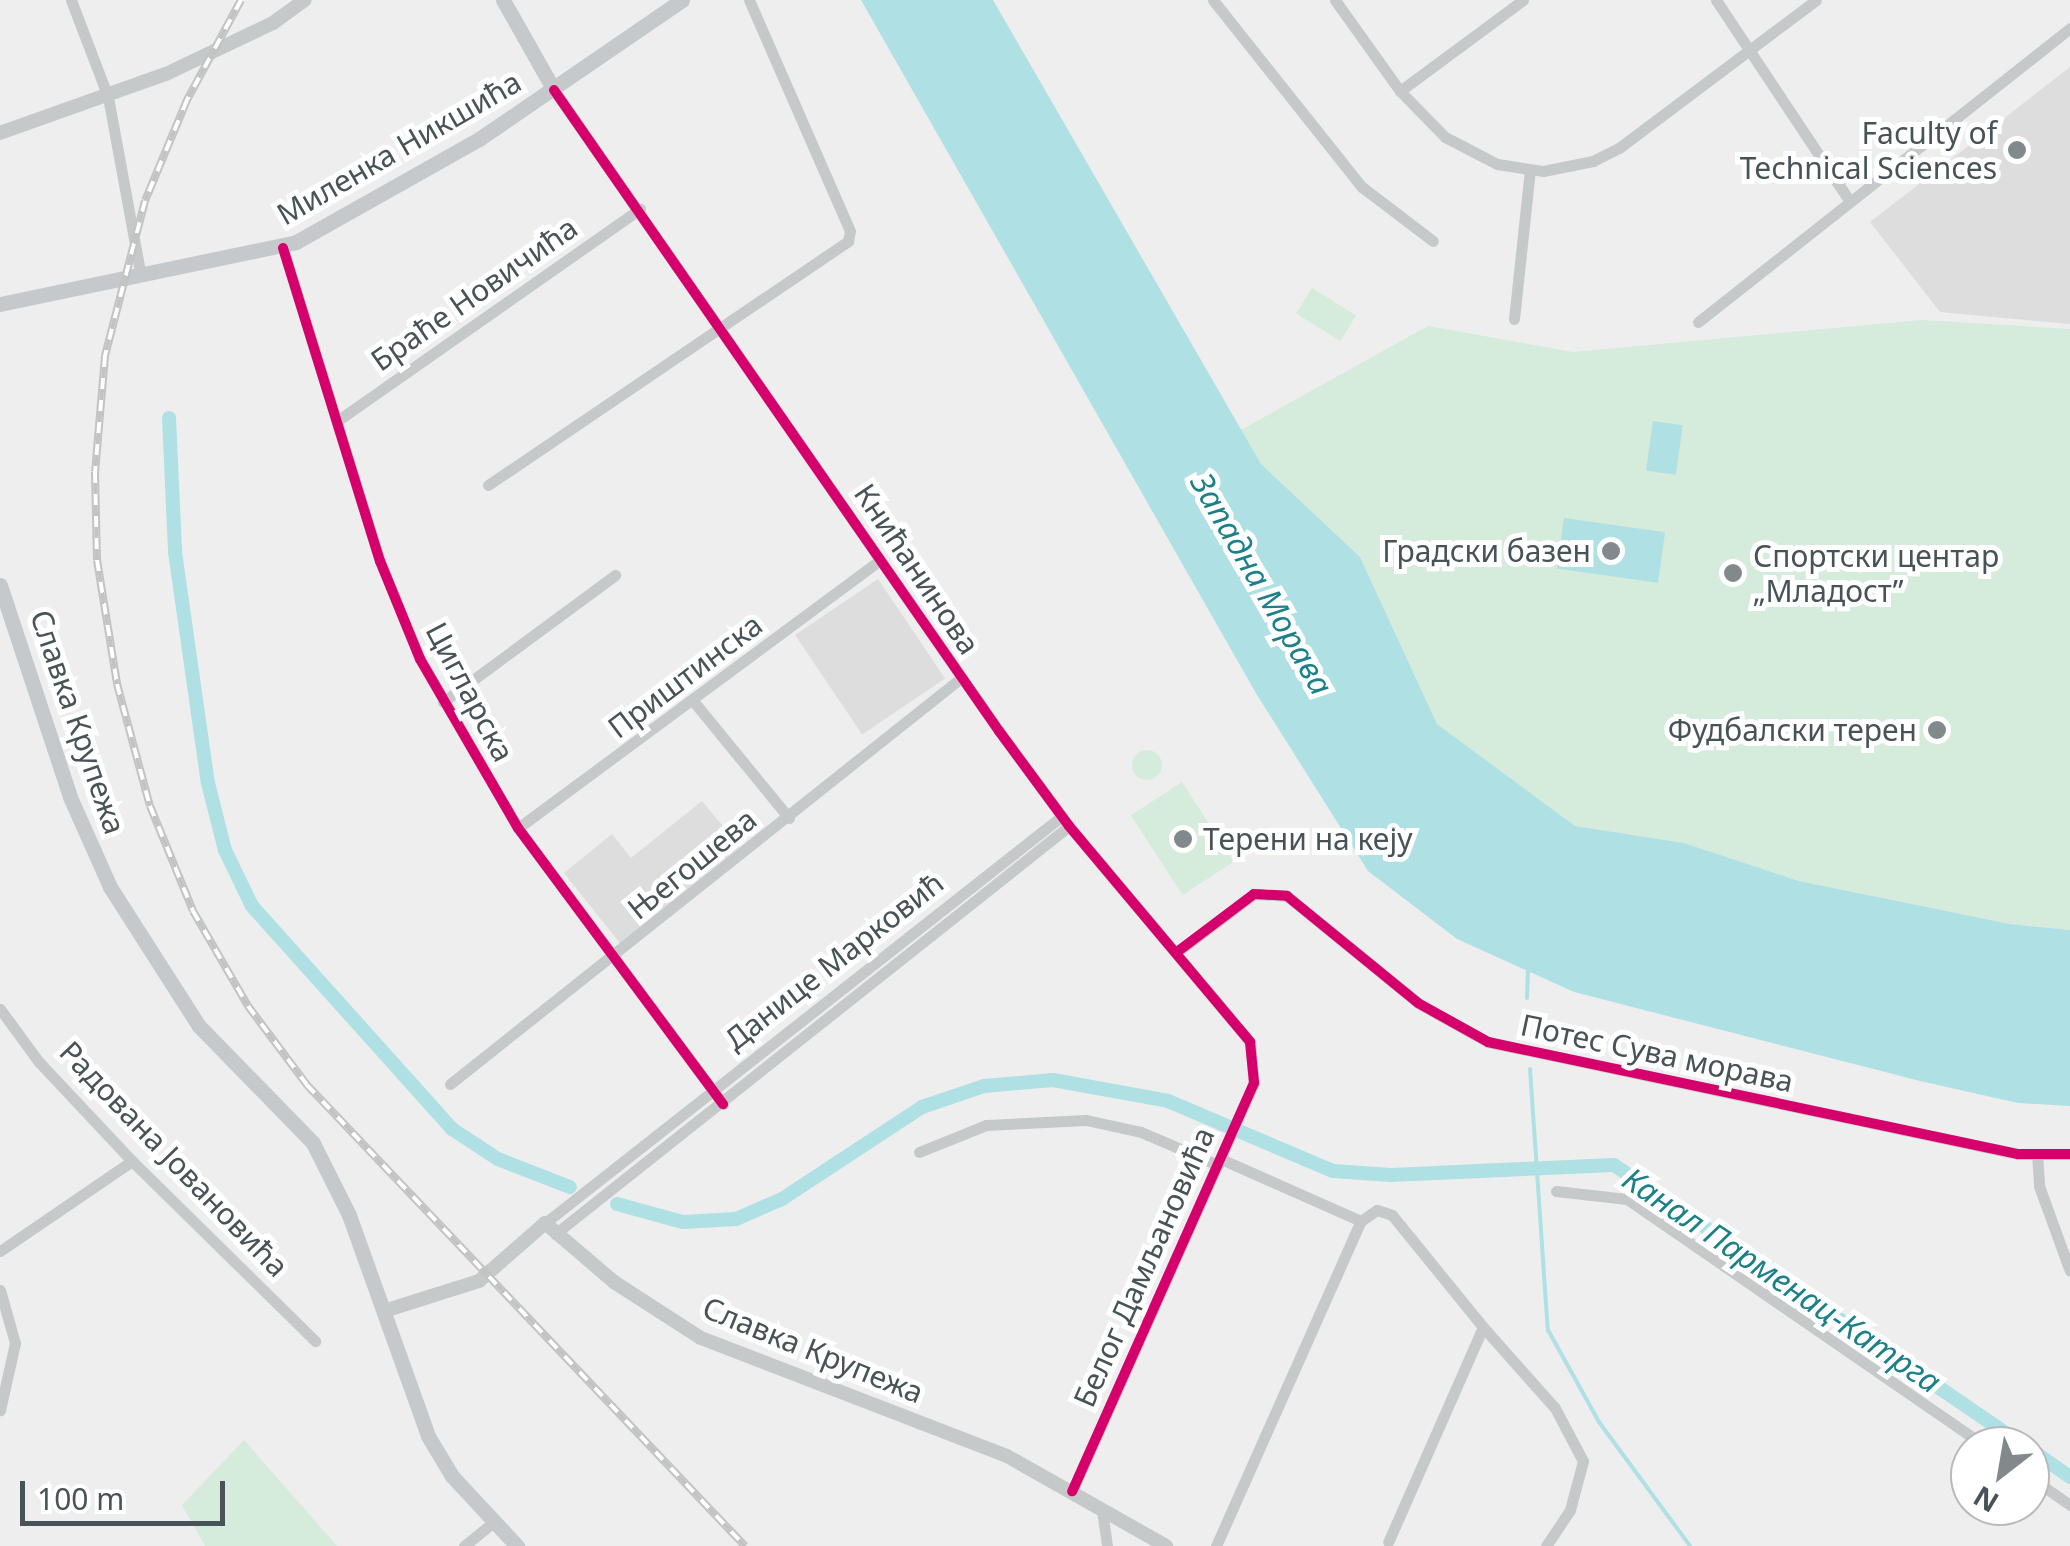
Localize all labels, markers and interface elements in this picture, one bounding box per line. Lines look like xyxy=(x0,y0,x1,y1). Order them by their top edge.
street label: Миленка Никшића xyxy=(271,63,527,233)
place label: Faculty of Technical Sciences xyxy=(1740,115,1997,186)
marker: Faculty of Technical Sciences xyxy=(2006,139,2028,161)
street label: Браће Новичића xyxy=(364,209,584,379)
water label: Западна Морава xyxy=(1183,466,1341,702)
street label: Книћанинова xyxy=(847,477,987,661)
place label: Градски базен xyxy=(1382,533,1591,569)
place label: Спортски центар „Младост” xyxy=(1753,538,1999,608)
marker: Градски базен xyxy=(1600,540,1622,562)
marker: Спортски центар „Младост” xyxy=(1722,562,1744,584)
street label: Славка Крупежа xyxy=(23,605,133,839)
street label: Приштинска xyxy=(601,606,769,746)
street label: Цигларска xyxy=(418,616,522,768)
place label: Фудбалски терен xyxy=(1668,712,1917,748)
marker: Фудбалски терен xyxy=(1926,719,1948,741)
street label: Његошева xyxy=(620,801,764,927)
place label: Терени на кеју xyxy=(1203,821,1412,857)
marker: Терени на кеју xyxy=(1172,828,1194,850)
street label: Данице Марковић xyxy=(717,864,951,1058)
street label: Потес Сува морава xyxy=(1518,1007,1796,1099)
street label: Радована Јовановића xyxy=(52,1034,296,1284)
street label: Белог Дамљановића xyxy=(1066,1122,1222,1412)
water label: Канал Парменац-Катрга xyxy=(1616,1159,1948,1401)
street label: Славка Крупежа xyxy=(698,1289,928,1411)
north arrow xyxy=(1950,1426,2050,1526)
scale bar xyxy=(25,1461,230,1523)
text: 100 m xyxy=(37,1478,124,1519)
text: N xyxy=(1966,1478,2005,1522)

